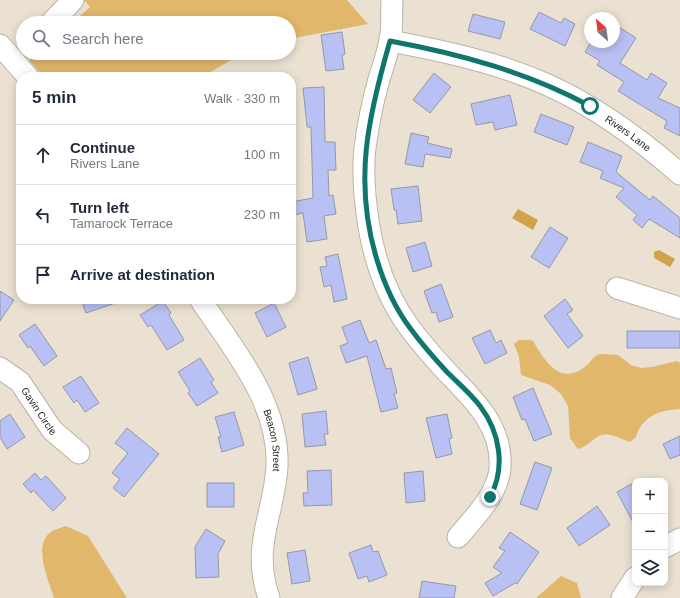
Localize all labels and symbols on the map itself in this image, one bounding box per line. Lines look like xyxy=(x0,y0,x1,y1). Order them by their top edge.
north arrow xyxy=(584,12,620,48)
route start xyxy=(581,97,599,115)
street label: Rivers Lane xyxy=(603,113,653,153)
street label: Gavin Circle xyxy=(19,385,59,437)
street label: Beacon Street xyxy=(262,407,283,472)
route end xyxy=(481,488,499,506)

